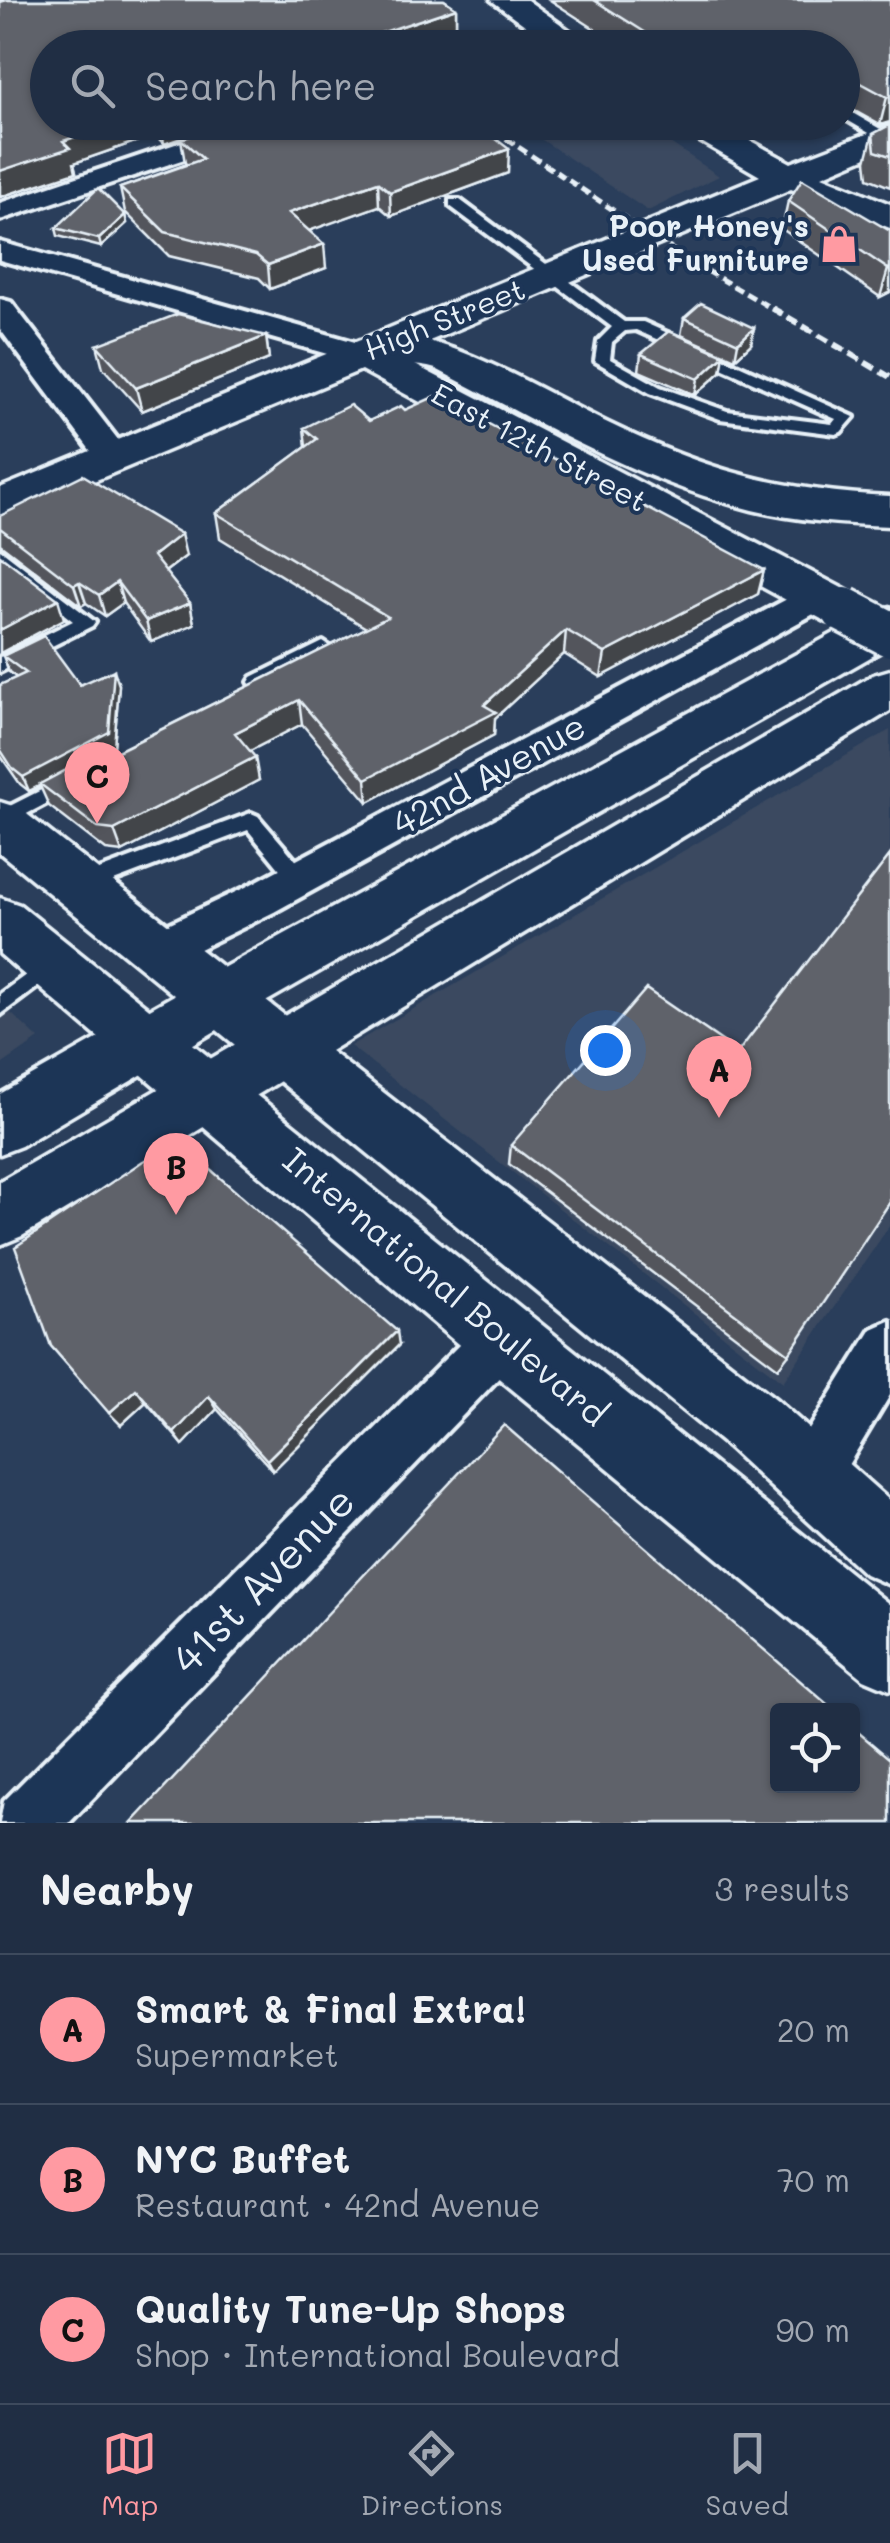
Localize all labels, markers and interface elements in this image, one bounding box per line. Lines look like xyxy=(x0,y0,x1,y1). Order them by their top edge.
search box xyxy=(30,30,860,140)
icon: search xyxy=(65,58,120,113)
text: Search here xyxy=(145,60,376,110)
place label: Poor Honey's Used Furniture xyxy=(582,205,809,279)
shop icon: Poor Honey's Used Furniture xyxy=(818,223,860,265)
street label: High Street xyxy=(358,268,531,369)
street label: East 12th Street xyxy=(425,373,655,520)
street label: 42nd Avenue xyxy=(383,701,593,845)
pin: C xyxy=(64,742,130,824)
your location xyxy=(580,1025,631,1076)
pin: A xyxy=(686,1036,752,1118)
pin: B xyxy=(144,1132,208,1215)
street label: International Boulevard xyxy=(274,1136,618,1435)
street label: 41st Avenue xyxy=(158,1473,365,1685)
map controls xyxy=(770,1703,860,1793)
button: locate xyxy=(770,1703,860,1793)
text: Nearby xyxy=(40,1861,194,1916)
text: 3 results xyxy=(714,1867,850,1909)
text: Smart & Final Extra! xyxy=(135,1983,526,2033)
text: A xyxy=(61,2008,84,2050)
text: 20 m xyxy=(777,2008,850,2050)
text: Supermarket xyxy=(135,2033,339,2075)
text: NYC Buffet xyxy=(135,2133,350,2183)
text: B xyxy=(62,2158,83,2200)
text: 70 m xyxy=(777,2158,850,2200)
text: Restaurant · 42nd Avenue xyxy=(135,2183,540,2225)
text: Quality Tune-Up Shops xyxy=(135,2283,566,2333)
text: C xyxy=(61,2308,84,2350)
text: 90 m xyxy=(776,2308,850,2350)
text: Shop · International Boulevard xyxy=(135,2333,620,2375)
tab: Map xyxy=(101,2426,158,2522)
tab: Directions xyxy=(361,2426,503,2522)
tab: Saved xyxy=(706,2426,789,2522)

